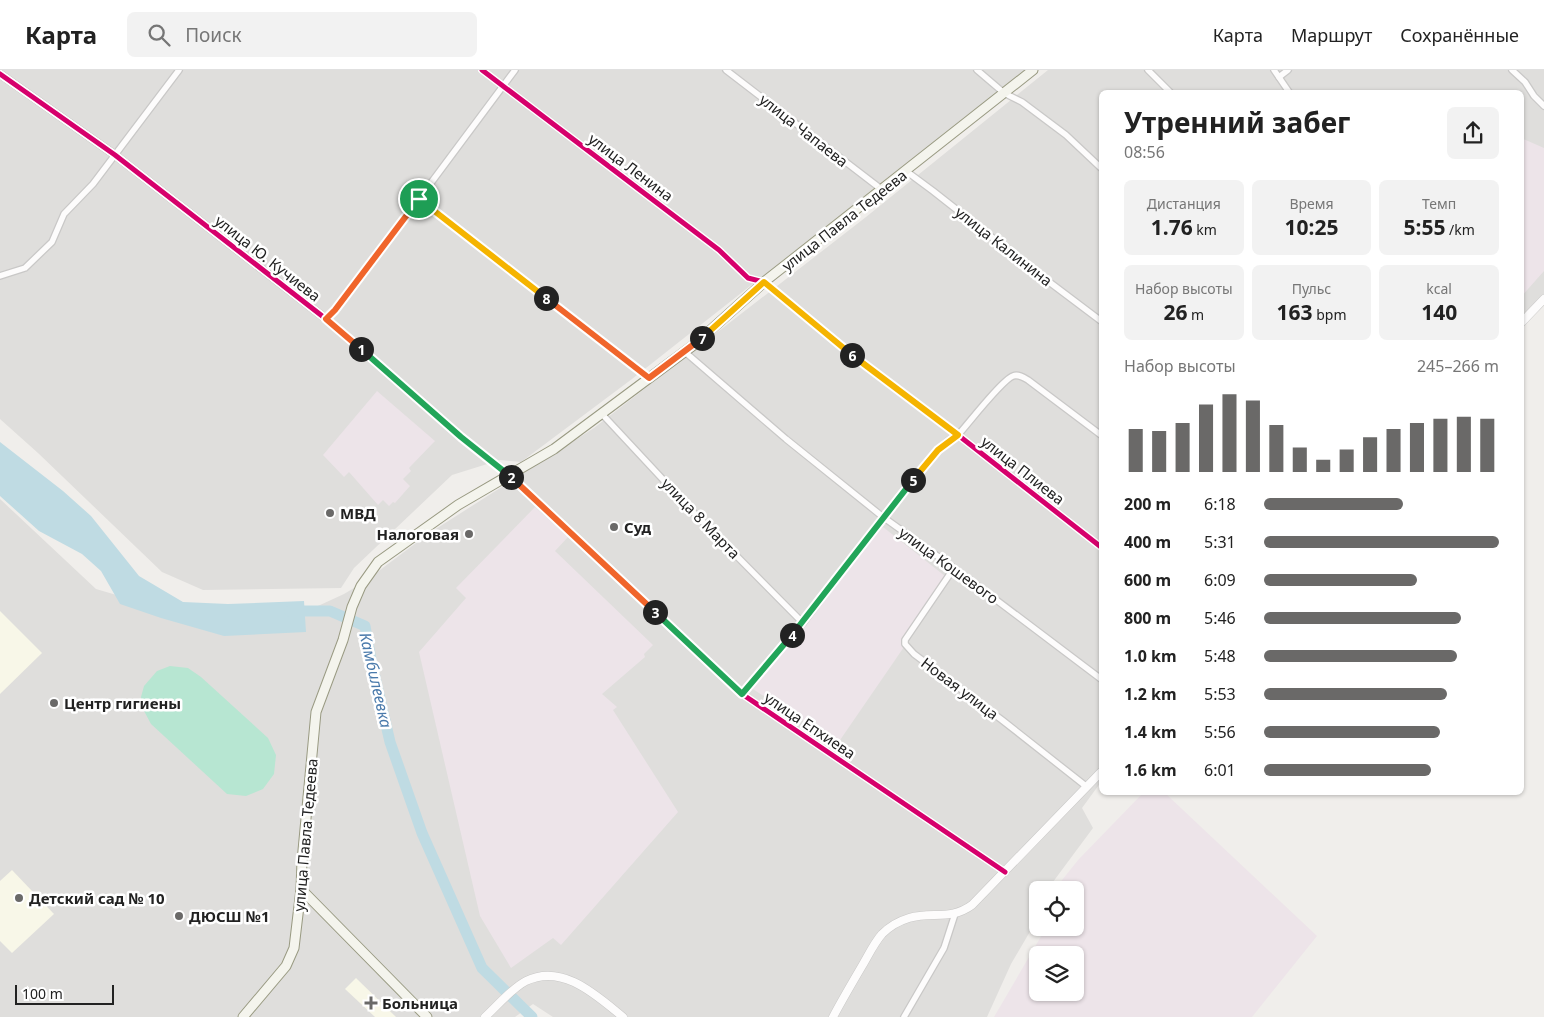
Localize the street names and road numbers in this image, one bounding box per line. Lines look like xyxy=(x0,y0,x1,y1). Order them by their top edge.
street label: улица Чапаева xyxy=(756,89,852,171)
street label: улица Ленина xyxy=(585,129,677,205)
street label: улица Павла Тедеева xyxy=(777,165,911,275)
street label: улица Калинина xyxy=(951,202,1057,290)
street label: улица Ю. Кучиева xyxy=(211,210,325,306)
street label: улица Плиева xyxy=(977,431,1069,509)
street label: улица 8 Марта xyxy=(657,473,745,563)
street label: улица Кошевого xyxy=(895,522,1003,608)
street label: Новая улица xyxy=(917,652,1003,724)
street label: улица Епхиева xyxy=(761,687,859,763)
street label: улица Павла Тедеева xyxy=(288,758,322,912)

